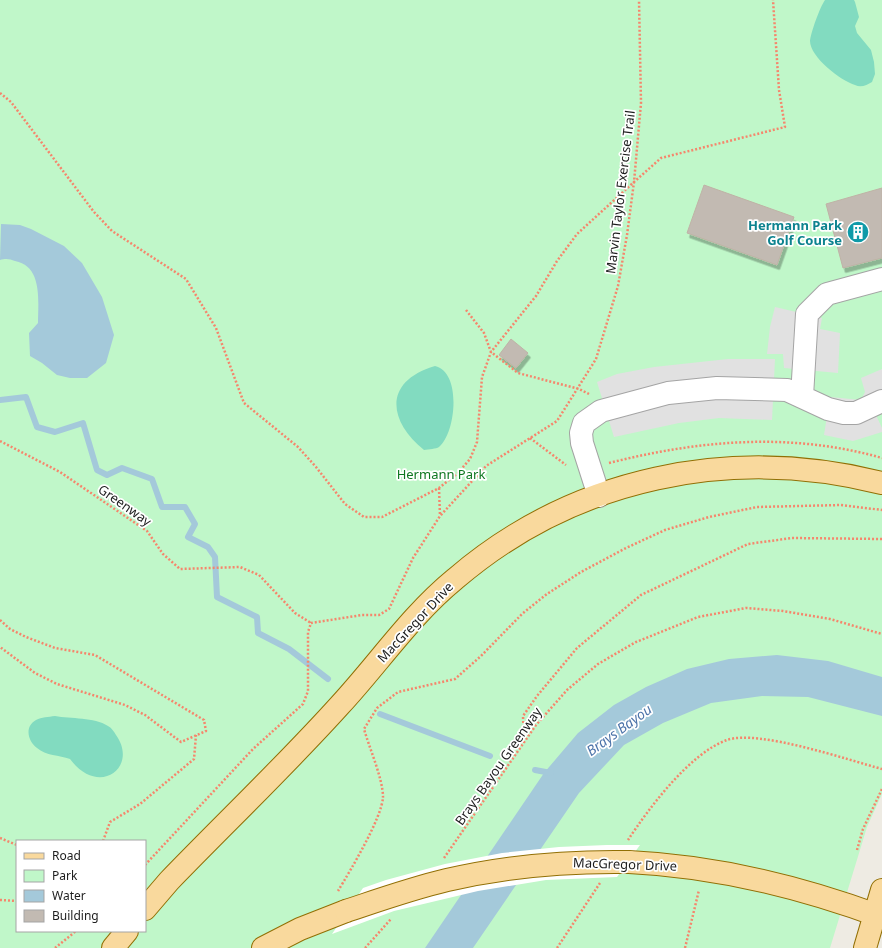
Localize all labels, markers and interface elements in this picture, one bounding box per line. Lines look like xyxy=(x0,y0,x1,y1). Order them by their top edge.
street label: Marvin Taylor Exercise Trail xyxy=(601,109,639,275)
place label: Hermann Park Golf Course xyxy=(748,216,843,249)
building icon: Hermann Park Golf Course xyxy=(845,219,871,245)
park label: Hermann Park xyxy=(397,465,485,483)
street label: Greenway xyxy=(95,480,156,530)
street label: MacGregor Drive xyxy=(373,578,457,666)
water label: Brays Bayou xyxy=(582,699,655,760)
street label: Brays Bayou Greenway xyxy=(450,703,546,829)
legend xyxy=(16,840,146,932)
text: Road xyxy=(52,847,81,864)
street label: MacGregor Drive xyxy=(573,853,677,875)
text: Park xyxy=(52,867,78,884)
text: Water xyxy=(52,887,86,904)
text: Building xyxy=(52,907,99,924)

